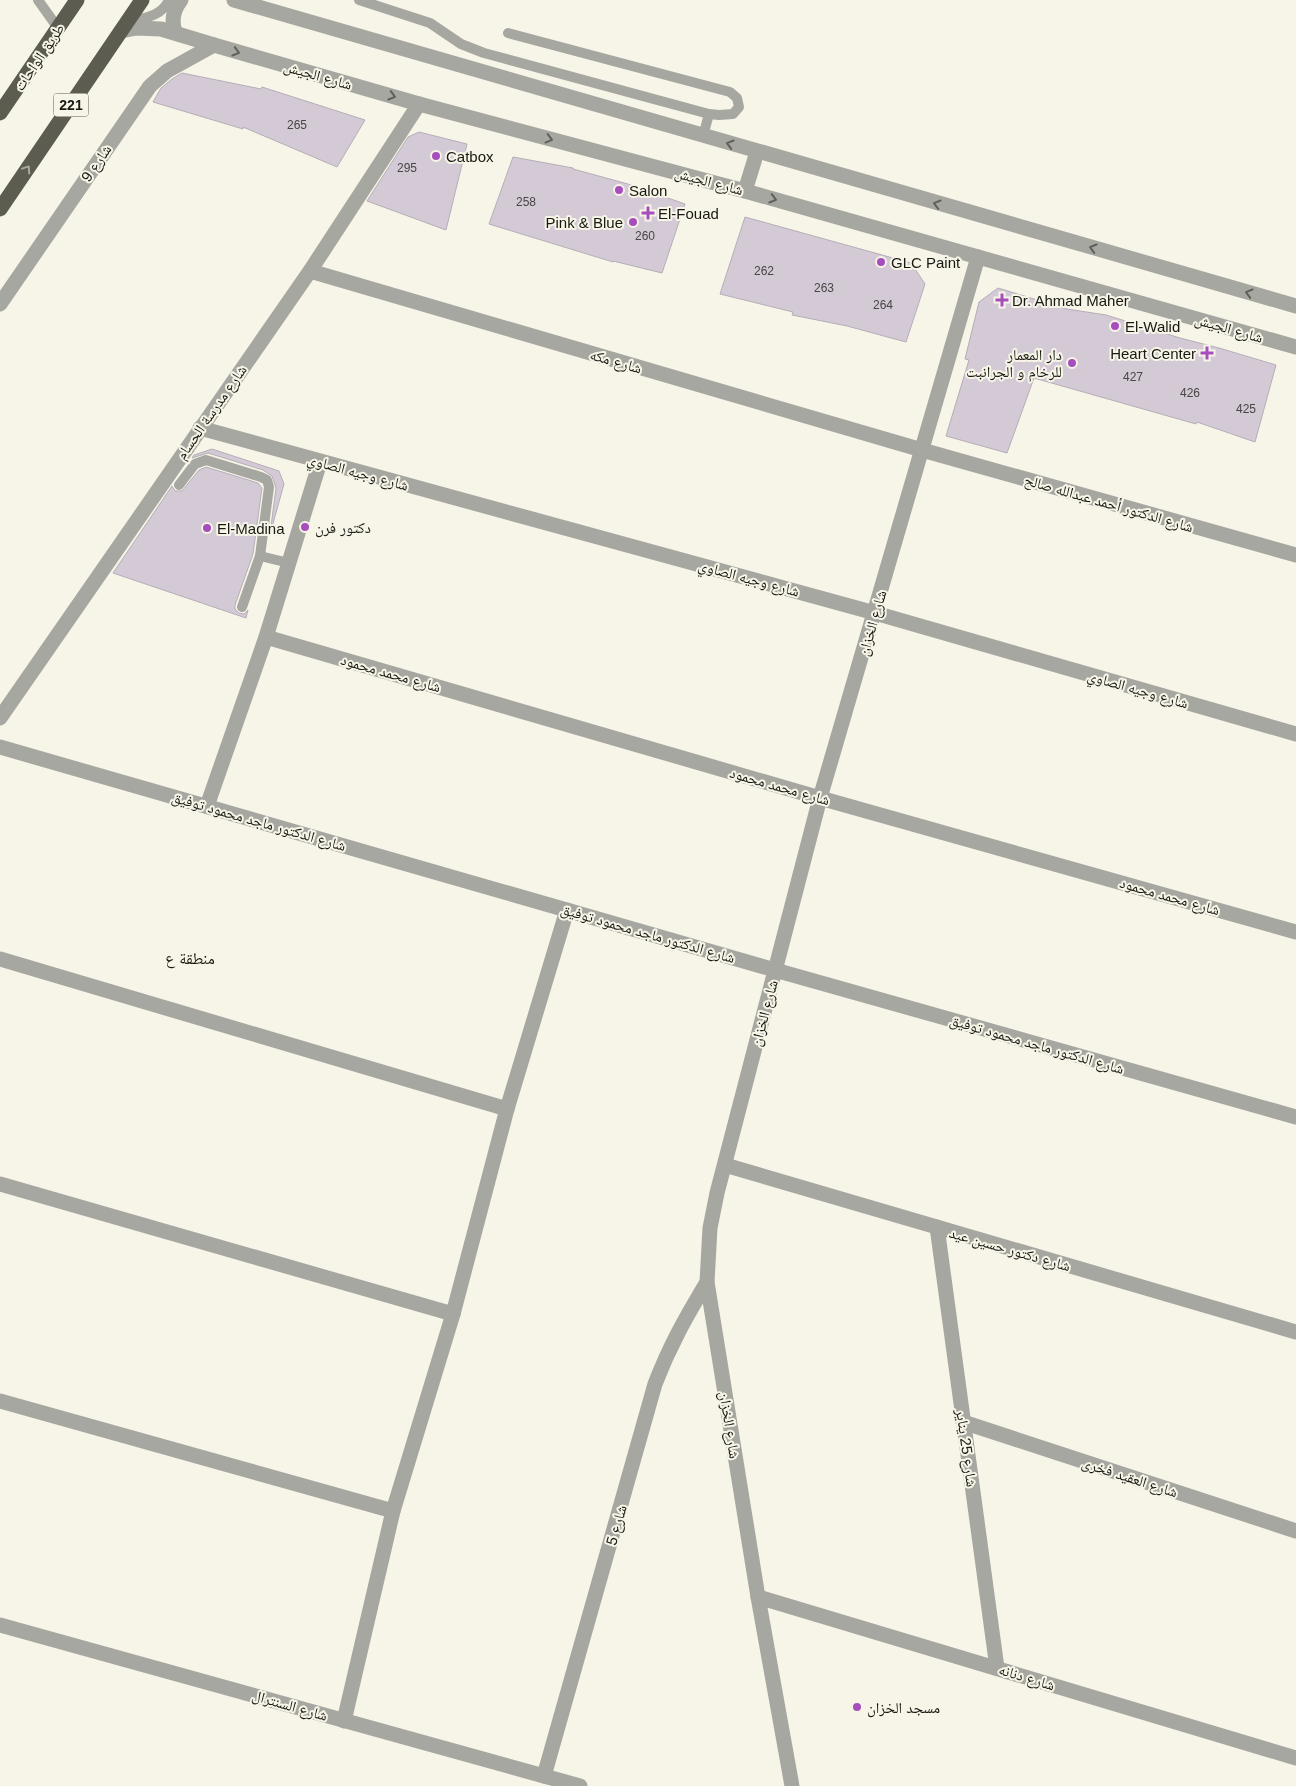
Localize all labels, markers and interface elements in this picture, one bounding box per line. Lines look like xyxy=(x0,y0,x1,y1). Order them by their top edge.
street label: طريق الواحات xyxy=(10,20,69,95)
one-way arrow xyxy=(231,46,239,56)
street label: شارع الجيش xyxy=(281,57,354,95)
one-way arrow xyxy=(388,90,396,101)
road number: 221 xyxy=(54,94,88,116)
house number: 265 xyxy=(287,118,307,132)
one-way arrow xyxy=(544,133,552,143)
one-way arrow xyxy=(727,139,735,149)
street label: شارع 9 xyxy=(77,141,116,186)
place label: Catbox xyxy=(446,148,494,165)
marker: Catbox xyxy=(430,150,442,162)
house number: 295 xyxy=(397,161,417,175)
street label: شارع الجيش xyxy=(672,164,745,200)
one-way arrow xyxy=(21,165,30,175)
place label: Salon xyxy=(629,182,667,199)
marker: Salon xyxy=(613,184,625,196)
one-way arrow xyxy=(769,193,778,204)
house number: 258 xyxy=(516,195,536,209)
one-way arrow xyxy=(933,199,941,209)
place label: El-Fouad xyxy=(658,205,719,222)
marker: El-Fouad xyxy=(642,207,654,219)
place label: Pink & Blue xyxy=(545,214,623,231)
marker: Pink & Blue xyxy=(627,216,639,228)
house number: 260 xyxy=(635,229,655,243)
one-way arrow xyxy=(1089,244,1097,254)
place label: GLC Paint xyxy=(891,254,961,271)
marker: GLC Paint xyxy=(875,256,887,268)
house number: 262 xyxy=(754,264,774,278)
house number: 263 xyxy=(814,281,834,295)
one-way arrow xyxy=(1245,288,1254,299)
place label: Dr. Ahmad Maher xyxy=(1012,292,1129,309)
marker: Dr. Ahmad Maher xyxy=(996,294,1008,306)
house number: 264 xyxy=(873,298,893,312)
street label: شارع الجيش xyxy=(1192,310,1265,348)
place label: El-Walid xyxy=(1125,318,1180,335)
marker: El-Walid xyxy=(1109,320,1121,332)
street label: شارع مكه xyxy=(588,345,644,378)
place label: Heart Center xyxy=(1110,345,1196,362)
place label: دار المعمار للرخام و الجرانبت xyxy=(966,346,1062,382)
marker: Heart Center xyxy=(1200,346,1214,360)
marker: دار المعمار للرخام و الجرانبت xyxy=(1066,357,1078,369)
street label: شارع مدرسة الحسام xyxy=(172,362,252,464)
house number: 427 xyxy=(1123,370,1143,384)
house number: 426 xyxy=(1180,386,1200,400)
house number: 425 xyxy=(1236,402,1256,416)
street label: شارع وجيه الصاوي xyxy=(305,450,411,497)
street label: شارع الدكتور أحمد عبدالله صالح xyxy=(1022,471,1196,537)
place label: دكتور فرن xyxy=(315,519,371,538)
place label: El-Madina xyxy=(217,520,285,537)
marker: دكتور فرن xyxy=(299,521,311,533)
marker: El-Madina xyxy=(201,522,213,534)
street label: شارع وجيه الصاوي xyxy=(696,556,802,603)
street label: شارع الخزان xyxy=(854,588,891,659)
street label: شارع محمد محمود xyxy=(338,651,443,697)
street label: شارع وجيه الصاوي xyxy=(1085,666,1190,715)
street label: شارع محمد محمود xyxy=(727,764,832,810)
street label: شارع الدكتور ماجد محمود توفيق xyxy=(169,788,348,856)
street label: شارع محمد محمود xyxy=(1117,874,1222,920)
street label: شارع الدكتور ماجد محمود توفيق xyxy=(558,900,737,968)
district label: منطقة ع xyxy=(165,950,215,969)
street label: شارع الخزان xyxy=(747,978,783,1048)
street label: شارع الدكتور ماجد محمود توفيق xyxy=(947,1011,1126,1079)
street label: شارع دكتور حسين عيد xyxy=(947,1224,1073,1276)
street label: شارع الخزان xyxy=(714,1390,744,1460)
street label: شارع 25 يناير xyxy=(951,1407,981,1488)
street label: شارع العقيد فخرى xyxy=(1079,1454,1180,1502)
street label: شارع 5 xyxy=(602,1503,632,1548)
street label: شارع دنانه xyxy=(996,1660,1057,1696)
street label: شارع السنترال xyxy=(250,1686,330,1726)
place label: مسجد الخزان xyxy=(867,1699,940,1718)
marker: مسجد الخزان xyxy=(851,1701,863,1713)

